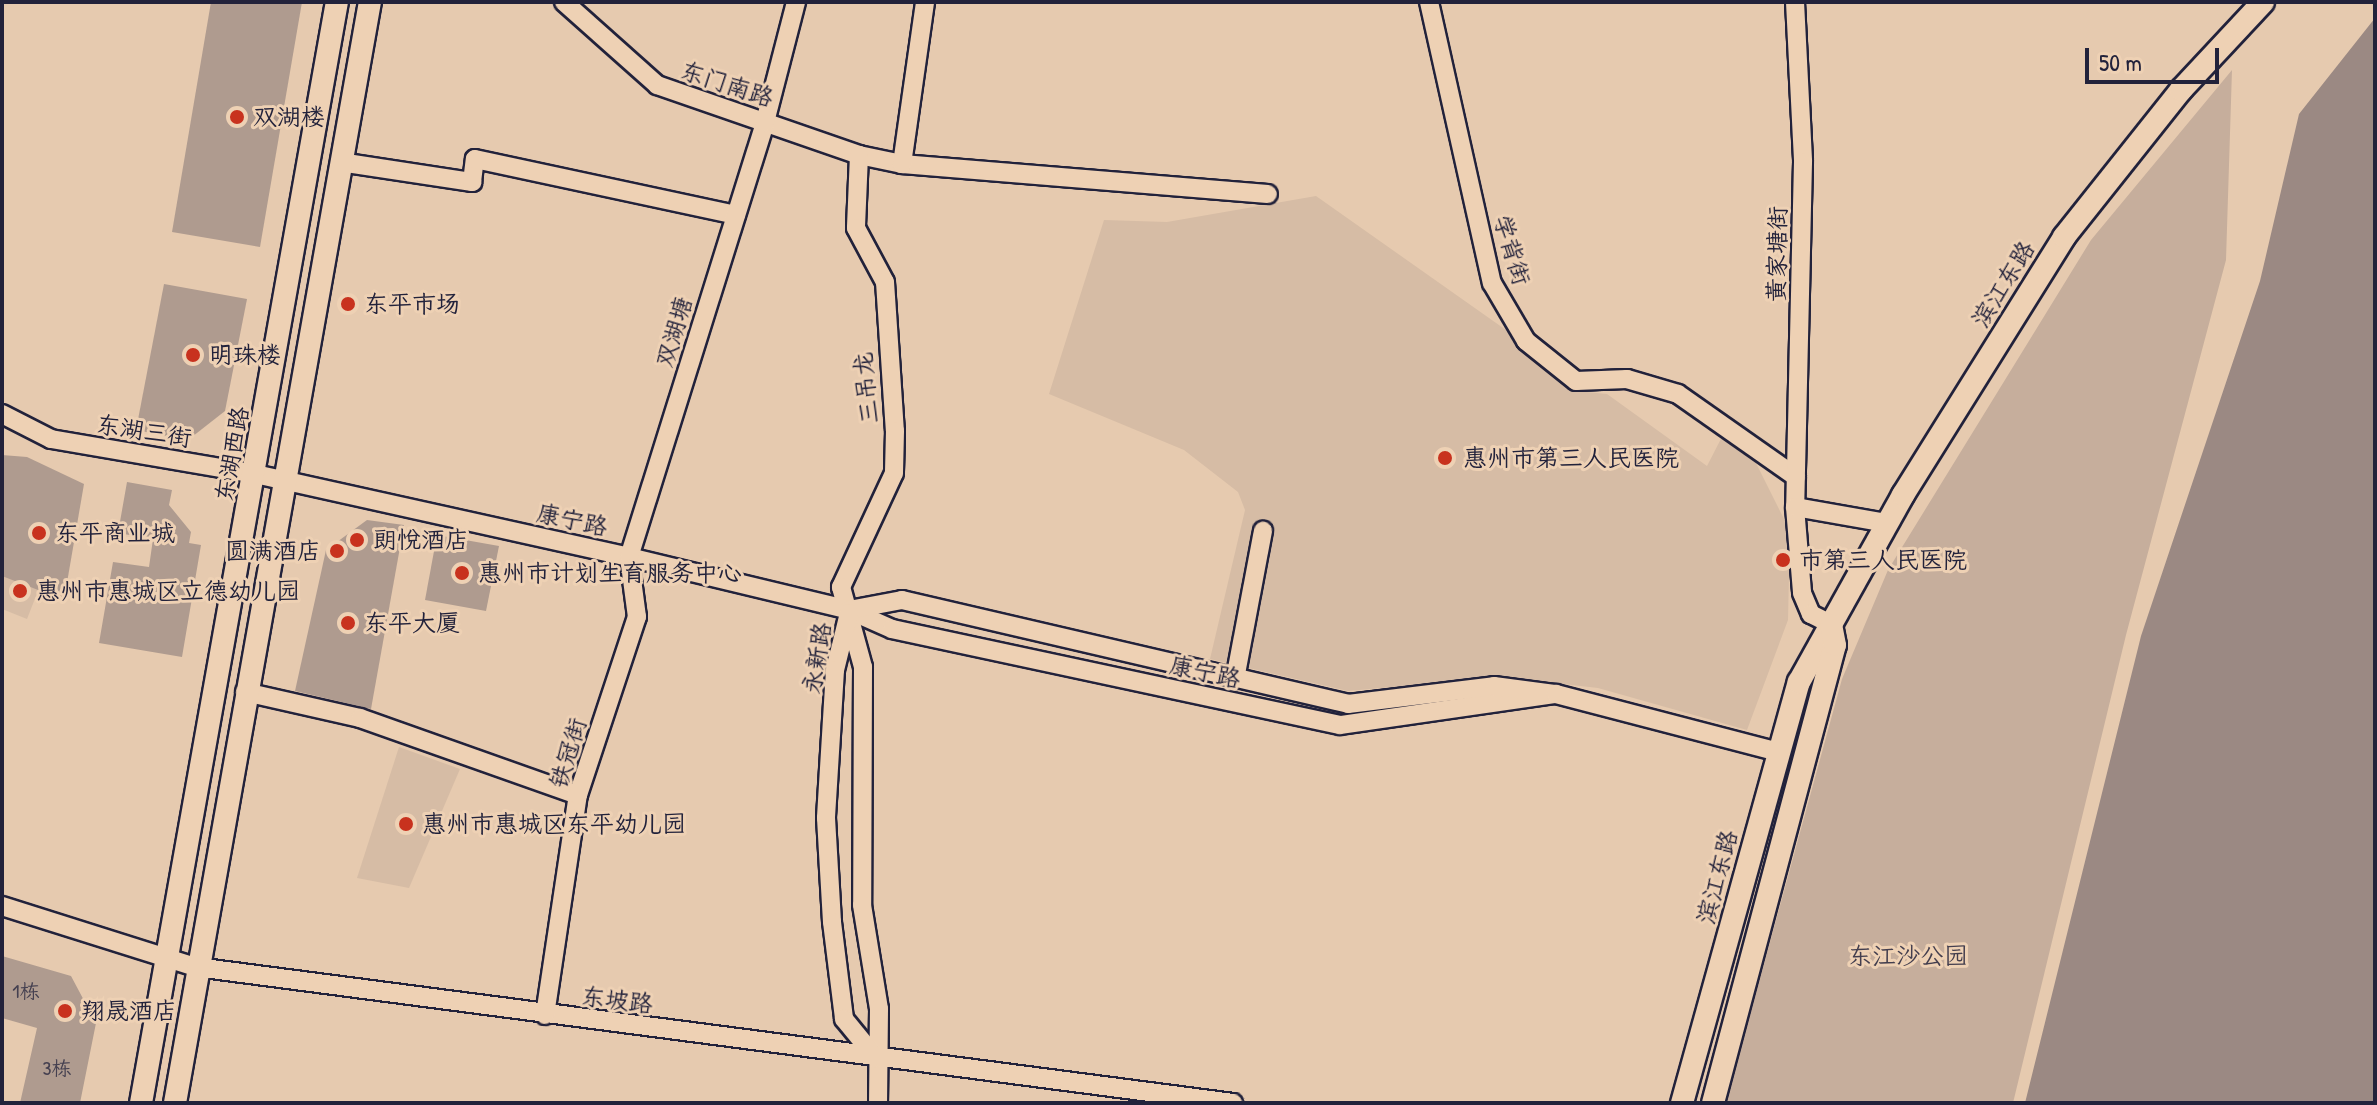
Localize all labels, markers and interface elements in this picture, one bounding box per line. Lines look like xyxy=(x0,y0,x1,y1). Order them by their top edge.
scale bar xyxy=(2089,32,2223,82)
text: 50 m xyxy=(2099,46,2142,78)
street label: 东门南路 xyxy=(677,55,777,113)
place label: 双湖楼 xyxy=(253,103,325,131)
marker: 双湖楼 xyxy=(228,108,246,126)
street label: 黄家塘街 xyxy=(1762,206,1792,302)
street label: 学背街 xyxy=(1488,211,1536,289)
street label: 滨江东路 xyxy=(1965,236,2041,332)
place label: 东平市场 xyxy=(364,290,460,318)
street label: 双湖塘 xyxy=(650,293,698,371)
marker: 东平市场 xyxy=(339,295,357,313)
place label: 明珠楼 xyxy=(209,341,281,369)
marker: 明珠楼 xyxy=(184,346,202,364)
street label: 三吊龙 xyxy=(848,351,884,425)
street label: 东湖西路 xyxy=(209,404,255,504)
street label: 东湖三街 xyxy=(94,409,194,453)
place label: 惠州市第三人民医院 xyxy=(1463,444,1679,472)
marker: 惠州市第三人民医院 xyxy=(1434,447,1456,469)
street label: 康宁路 xyxy=(534,498,610,542)
place label: 东平商业城 xyxy=(55,519,175,547)
marker: 东平商业城 xyxy=(30,524,48,542)
place label: 朗悦酒店 xyxy=(373,526,469,554)
marker: 朗悦酒店 xyxy=(348,531,366,549)
place label: 圆满酒店 xyxy=(225,537,321,565)
marker: 圆满酒店 xyxy=(328,542,346,560)
place label: 市第三人民医院 xyxy=(1799,546,1967,574)
marker: 市第三人民医院 xyxy=(1774,551,1792,569)
place label: 惠州市计划生育服务中心 xyxy=(478,559,742,587)
marker: 惠州市计划生育服务中心 xyxy=(453,564,471,582)
place label: 惠州市惠城区立德幼儿园 xyxy=(36,577,300,605)
marker: 惠州市惠城区立德幼儿园 xyxy=(11,582,29,600)
place label: 东平大厦 xyxy=(364,609,460,637)
marker: 东平大厦 xyxy=(339,614,357,632)
street label: 永新路 xyxy=(797,620,837,696)
street label: 康宁路 xyxy=(1167,650,1243,694)
street label: 铁冠街 xyxy=(544,714,592,792)
place label: 惠州市惠城区东平幼儿园 xyxy=(422,810,686,838)
marker: 惠州市惠城区东平幼儿园 xyxy=(397,815,415,833)
street label: 滨江东路 xyxy=(1691,827,1743,927)
park label: 东江沙公园 xyxy=(1848,942,1968,970)
house number: 1栋 xyxy=(12,978,40,1002)
street label: 东坡路 xyxy=(580,981,654,1019)
place label: 翔晟酒店 xyxy=(81,997,177,1025)
marker: 翔晟酒店 xyxy=(56,1002,74,1020)
house number: 3栋 xyxy=(43,1055,71,1079)

